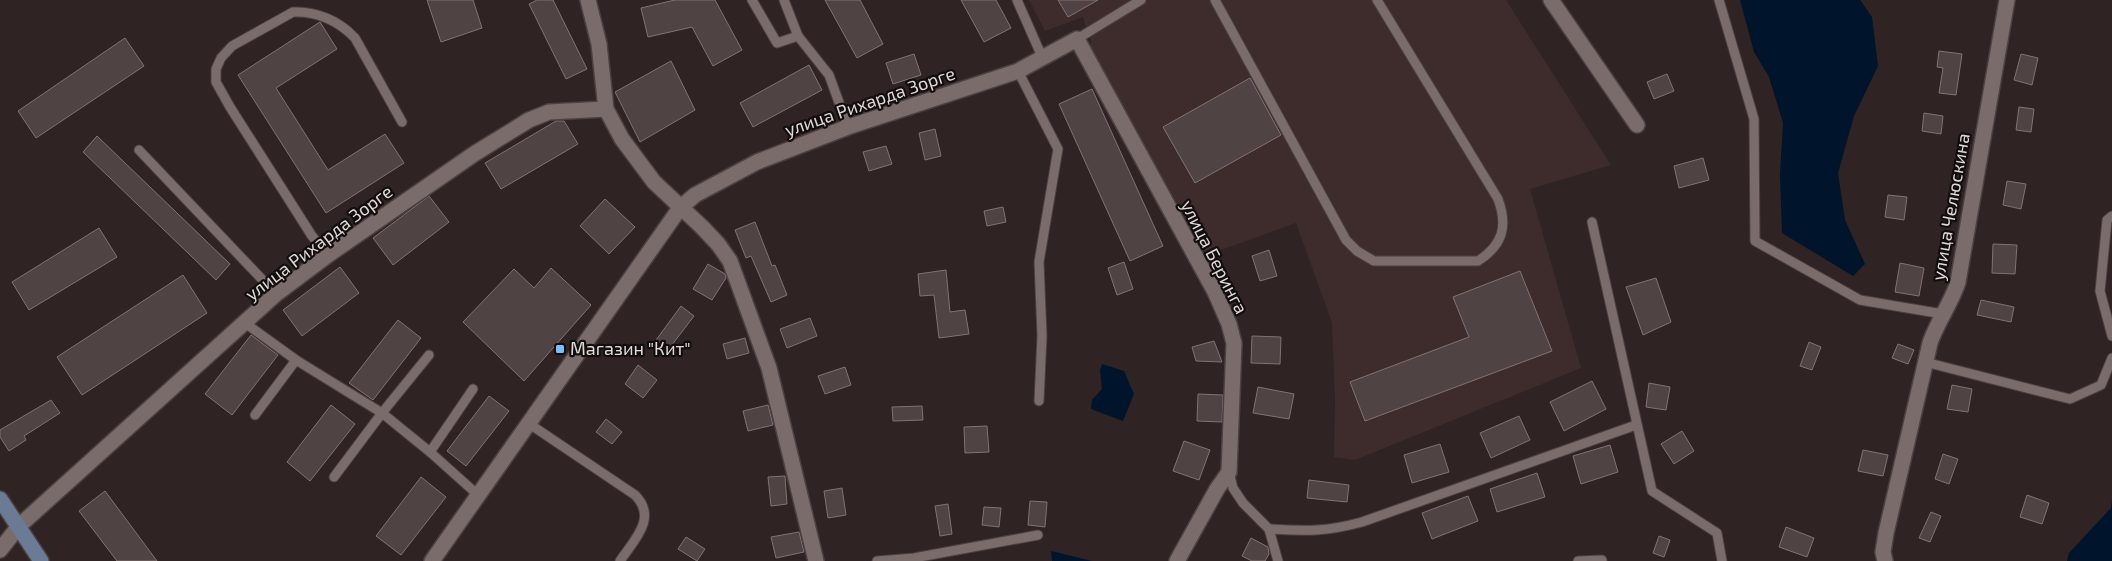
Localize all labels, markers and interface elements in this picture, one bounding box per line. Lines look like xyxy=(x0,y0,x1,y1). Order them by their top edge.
street label: улица Рихарда Зорге xyxy=(782,62,958,141)
street label: улица Челюскина xyxy=(1926,131,1974,282)
street label: улица Рихарда Зорге xyxy=(240,180,396,305)
street label: улица Беринга xyxy=(1177,196,1253,317)
place label: Магазин "Кит" xyxy=(570,337,691,359)
marker: Магазин "Кит" xyxy=(554,343,566,355)

